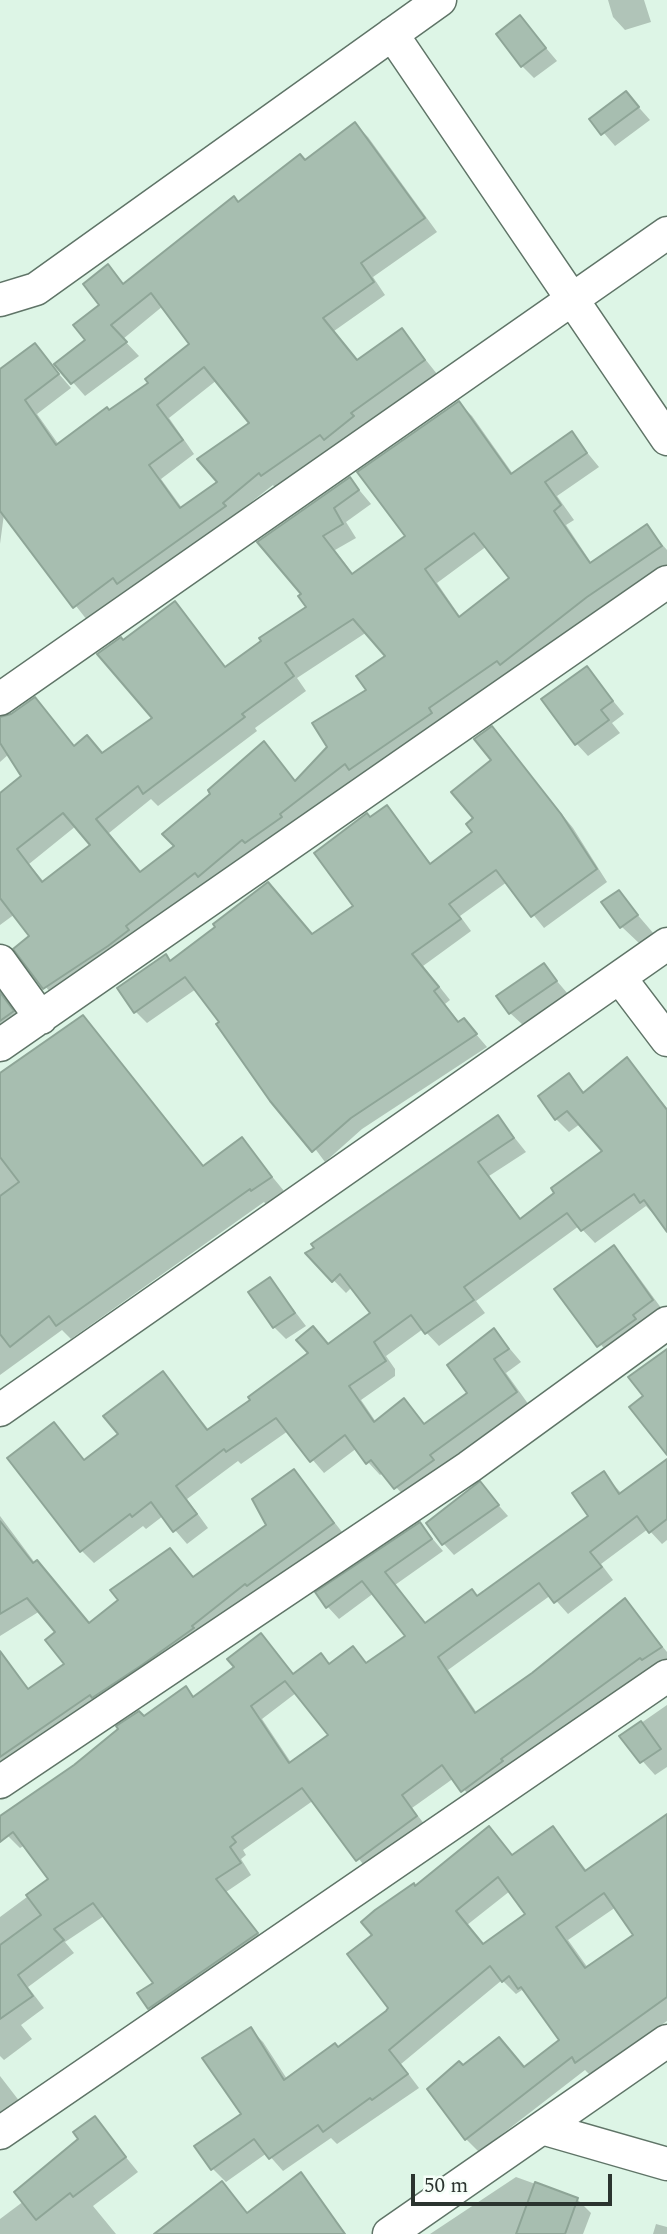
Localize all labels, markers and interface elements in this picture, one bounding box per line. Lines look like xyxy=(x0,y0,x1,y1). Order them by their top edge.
scale bar xyxy=(415,2160,616,2204)
text: 50 m xyxy=(424,2170,468,2202)

